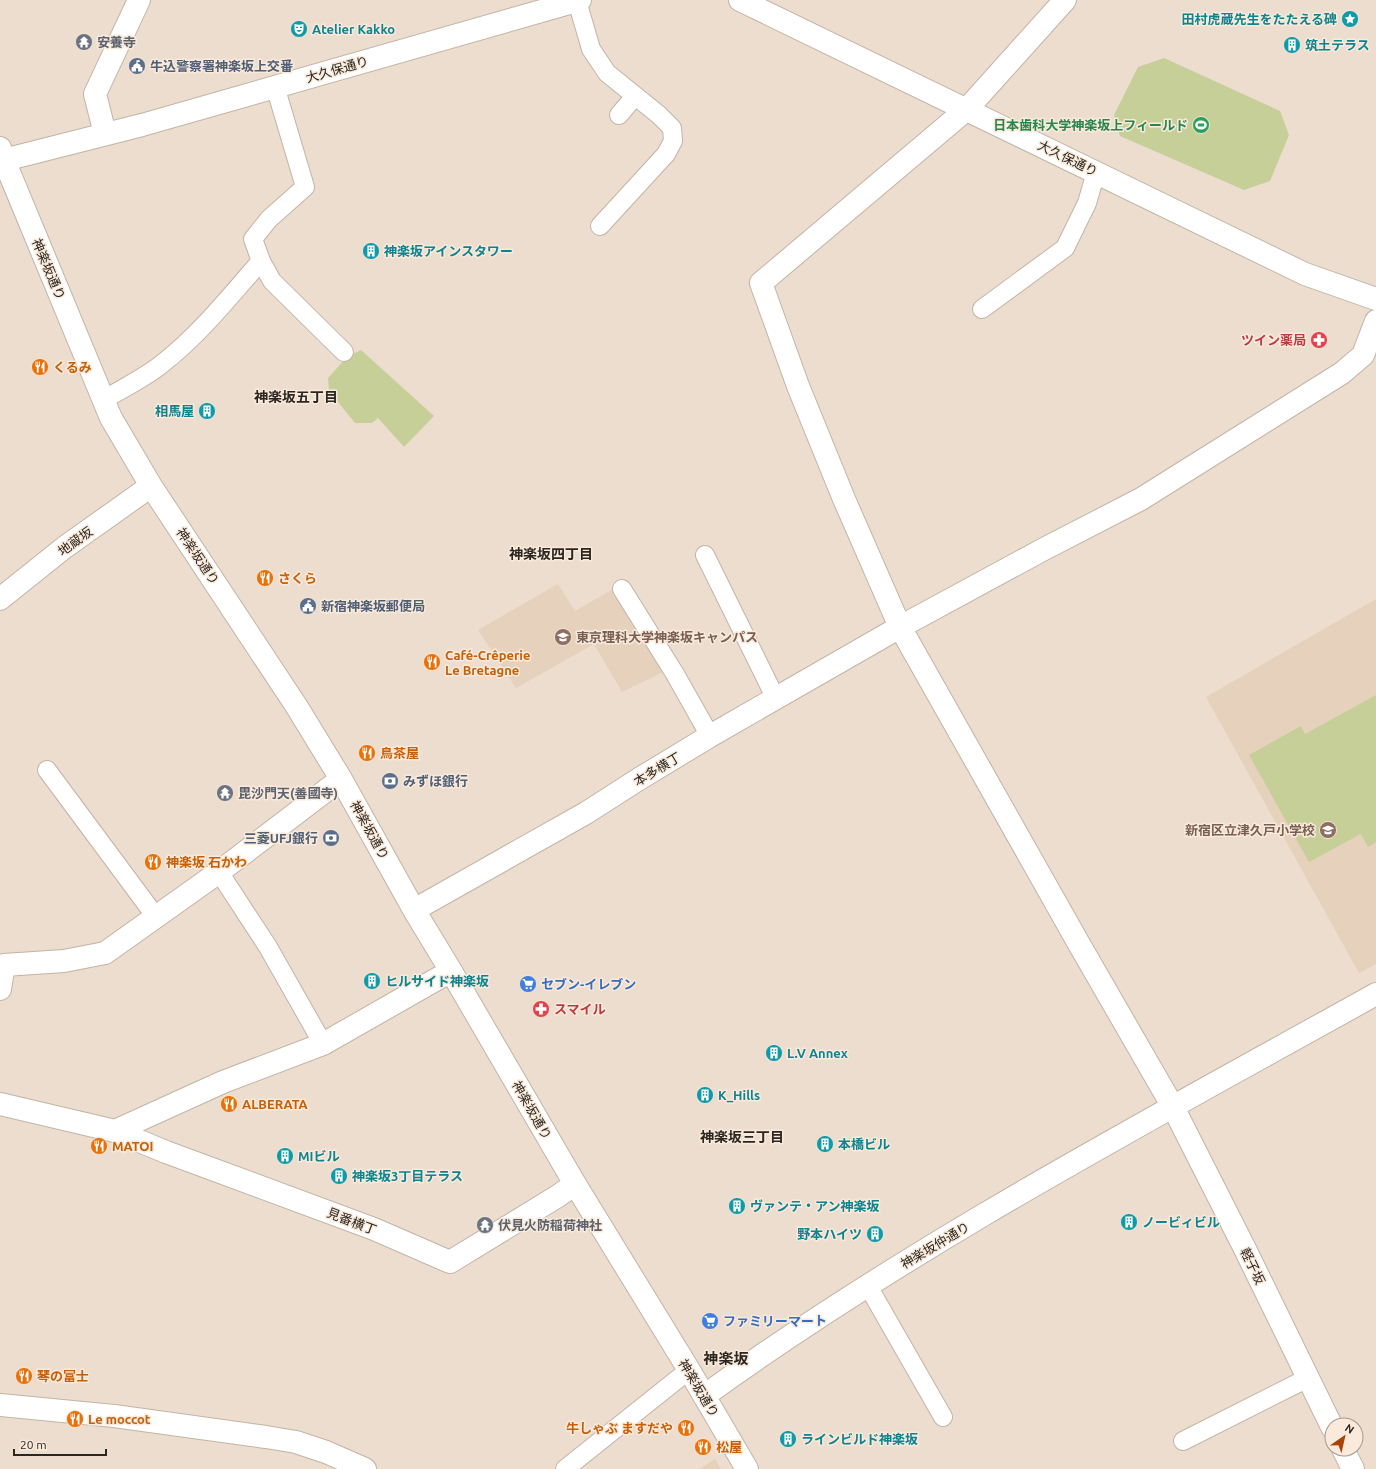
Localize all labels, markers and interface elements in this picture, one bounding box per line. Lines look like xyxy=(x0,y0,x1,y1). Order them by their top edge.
place icon: 田村虎蔵先生をたたえる碑 xyxy=(1340,9,1360,29)
place label: 田村虎蔵先生をたたえる碑 xyxy=(1181,12,1337,26)
theatre icon: Atelier Kakko xyxy=(289,19,309,39)
place label: Atelier Kakko xyxy=(312,22,395,36)
temple icon: 安養寺 xyxy=(74,32,94,52)
place label: 安養寺 xyxy=(97,35,136,49)
building icon: 筑土テラス xyxy=(1282,35,1302,55)
place label: 筑土テラス xyxy=(1305,38,1370,52)
street label: 大久保通り xyxy=(304,53,370,85)
public building icon: 牛込警察署神楽坂上交番 xyxy=(127,56,147,76)
place label: 牛込警察署神楽坂上交番 xyxy=(150,59,293,73)
sports icon: 日本歯科大学神楽坂上フィールド xyxy=(1191,115,1211,135)
place label: 日本歯科大学神楽坂上フィールド xyxy=(993,118,1188,132)
street label: 大久保通り xyxy=(1036,137,1100,179)
street label: 神楽坂通り xyxy=(30,236,68,302)
building icon: 神楽坂アインスタワー xyxy=(361,241,381,261)
place label: 神楽坂アインスタワー xyxy=(384,244,513,258)
pharmacy icon: ツイン薬局 xyxy=(1309,330,1329,350)
place label: ツイン薬局 xyxy=(1241,333,1306,347)
restaurant icon: くるみ xyxy=(30,357,50,377)
place label: くるみ xyxy=(53,360,92,374)
district label: 神楽坂五丁目 xyxy=(254,389,338,405)
building icon: 相馬屋 xyxy=(197,401,217,421)
place label: 相馬屋 xyxy=(155,404,194,418)
street label: 地蔵坂 xyxy=(55,524,95,558)
street label: 神楽坂通り xyxy=(174,525,222,587)
district label: 神楽坂四丁目 xyxy=(509,546,593,562)
restaurant icon: さくら xyxy=(255,568,275,588)
place label: さくら xyxy=(278,571,317,585)
public building icon: 新宿神楽坂郵便局 xyxy=(298,596,318,616)
place label: 新宿神楽坂郵便局 xyxy=(321,599,425,613)
school or university icon: 東京理科大学神楽坂キャンパス xyxy=(553,627,573,647)
place label: 東京理科大学神楽坂キャンパス xyxy=(576,630,758,644)
place label: Café-Crêperie Le Bretagne xyxy=(445,648,530,677)
restaurant icon: Café-Crêperie Le Bretagne xyxy=(422,652,442,672)
restaurant icon: 鳥茶屋 xyxy=(357,743,377,763)
place label: 鳥茶屋 xyxy=(380,746,419,760)
street label: 本多横丁 xyxy=(631,750,683,788)
bank icon: みずほ銀行 xyxy=(380,771,400,791)
place label: みずほ銀行 xyxy=(403,774,468,788)
temple icon: 毘沙門天(善國寺) xyxy=(215,783,235,803)
place label: 毘沙門天(善國寺) xyxy=(238,786,338,801)
street label: 神楽坂通り xyxy=(348,798,392,862)
school or university icon: 新宿区立津久戸小学校 xyxy=(1318,820,1338,840)
place label: 新宿区立津久戸小学校 xyxy=(1185,823,1315,837)
bank icon: 三菱UFJ銀行 xyxy=(321,828,341,848)
place label: 三菱UFJ銀行 xyxy=(244,831,318,845)
restaurant icon: 神楽坂 石かわ xyxy=(143,852,163,872)
place label: 神楽坂 石かわ xyxy=(166,855,247,869)
building icon: ヒルサイド神楽坂 xyxy=(362,971,382,991)
place label: ヒルサイド神楽坂 xyxy=(385,974,489,988)
supermarket icon: セブン-イレブン xyxy=(518,974,538,994)
place label: セブン-イレブン xyxy=(541,977,636,991)
pharmacy icon: スマイル xyxy=(531,999,551,1019)
place label: スマイル xyxy=(554,1002,606,1016)
building icon: L.V Annex xyxy=(764,1043,784,1063)
place label: L.V Annex xyxy=(787,1046,848,1060)
street label: 神楽坂通り xyxy=(510,1078,554,1142)
building icon: K_Hills xyxy=(695,1085,715,1105)
place label: K_Hills xyxy=(718,1088,760,1103)
restaurant icon: ALBERATA xyxy=(219,1094,239,1114)
place label: ALBERATA xyxy=(242,1097,309,1111)
district label: 神楽坂三丁目 xyxy=(700,1129,784,1145)
building icon: 本橋ビル xyxy=(815,1134,835,1154)
restaurant icon: MATOI xyxy=(89,1136,109,1156)
place label: 本橋ビル xyxy=(838,1137,890,1151)
place label: MATOI xyxy=(112,1139,153,1153)
building icon: MIビル xyxy=(275,1146,295,1166)
place label: MIビル xyxy=(298,1149,339,1163)
building icon: 神楽坂3丁目テラス xyxy=(329,1166,349,1186)
place label: 神楽坂3丁目テラス xyxy=(352,1169,463,1183)
building icon: ヴァンテ・アン神楽坂 xyxy=(727,1196,747,1216)
place label: ヴァンテ・アン神楽坂 xyxy=(750,1199,879,1213)
street label: 見番横丁 xyxy=(325,1205,379,1237)
building icon: ノービィビル xyxy=(1119,1212,1139,1232)
temple icon: 伏見火防稲荷神社 xyxy=(475,1215,495,1235)
place label: ノービィビル xyxy=(1142,1215,1220,1229)
place label: 伏見火防稲荷神社 xyxy=(498,1218,602,1232)
street label: 神楽坂仲通り xyxy=(898,1219,972,1271)
building icon: 野本ハイツ xyxy=(865,1224,885,1244)
place label: 野本ハイツ xyxy=(797,1227,862,1241)
street label: 軽子坂 xyxy=(1238,1245,1268,1287)
supermarket icon: ファミリーマート xyxy=(700,1311,720,1331)
place label: ファミリーマート xyxy=(723,1314,827,1328)
district label: 神楽坂 xyxy=(702,1350,749,1367)
street label: 神楽坂通り xyxy=(676,1357,722,1419)
restaurant icon: 琴の富士 xyxy=(14,1366,34,1386)
place label: 琴の富士 xyxy=(37,1369,89,1383)
restaurant icon: Le moccot xyxy=(65,1409,85,1429)
place label: Le moccot xyxy=(88,1412,151,1426)
north arrow xyxy=(1324,1417,1364,1457)
restaurant icon: 牛しゃぶ ますだや xyxy=(676,1418,696,1438)
place label: 牛しゃぶ ますだや xyxy=(566,1421,673,1435)
text: N xyxy=(1343,1421,1356,1436)
building icon: ラインビルド神楽坂 xyxy=(778,1429,798,1449)
scale bar xyxy=(14,1431,106,1457)
place label: ラインビルド神楽坂 xyxy=(801,1432,918,1446)
restaurant icon: 松屋 xyxy=(693,1437,713,1457)
text: 20 m xyxy=(20,1438,47,1451)
place label: 松屋 xyxy=(716,1440,742,1454)

